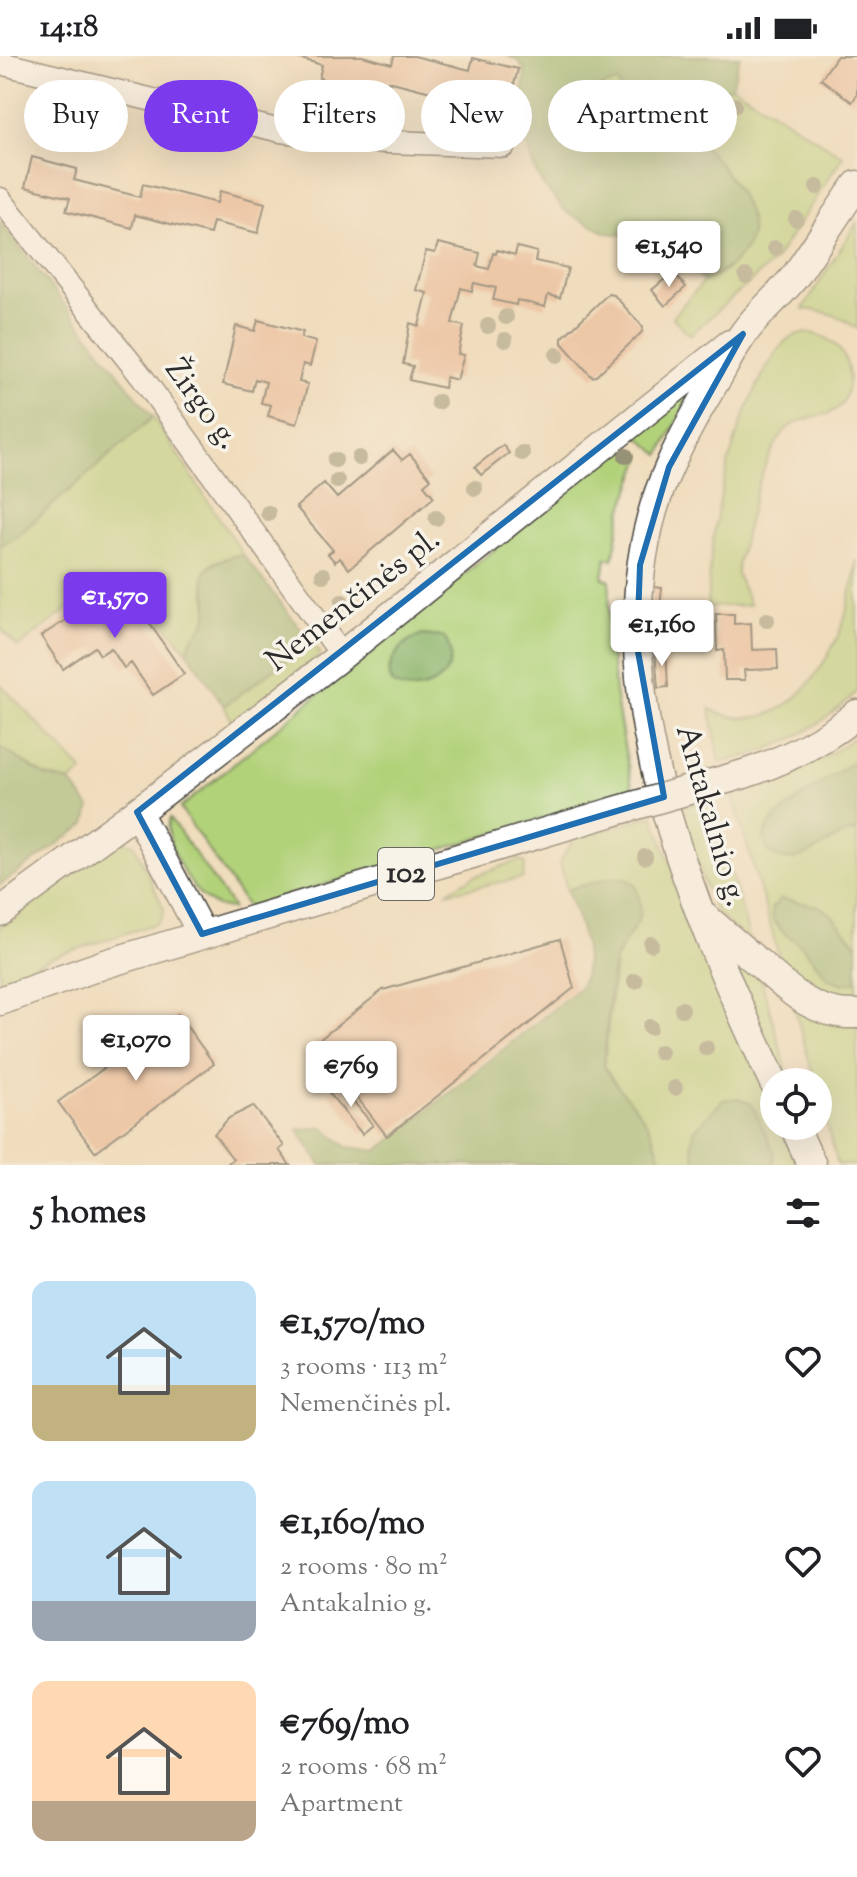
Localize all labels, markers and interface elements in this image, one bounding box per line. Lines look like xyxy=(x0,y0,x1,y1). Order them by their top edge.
text: 14:18 xyxy=(40,7,98,50)
chip: Buy xyxy=(24,80,128,152)
chip: Rent xyxy=(144,80,258,152)
chip: Filters xyxy=(274,80,405,152)
chip: New xyxy=(421,80,532,152)
chip: Apartment xyxy=(548,80,737,152)
pin: €1,540 xyxy=(604,221,734,289)
text: €1,540 xyxy=(635,228,703,265)
street label: Žirgo g. xyxy=(152,350,250,460)
street label: Nemenčinės pl. xyxy=(257,518,451,684)
pin: €1,570 xyxy=(50,572,180,640)
text: €1,570 xyxy=(82,579,148,616)
pin: €1,160 xyxy=(597,600,727,668)
text: €1,160 xyxy=(629,607,695,644)
street label: Antakalnio g. xyxy=(662,720,758,912)
road number: 102 xyxy=(378,848,434,900)
pin: €1,070 xyxy=(71,1015,201,1083)
text: €1,070 xyxy=(101,1022,171,1059)
pin: €769 xyxy=(304,1041,398,1109)
text: €769 xyxy=(324,1048,378,1085)
map controls xyxy=(760,1068,832,1140)
button: locate xyxy=(760,1068,832,1140)
text: 5 homes xyxy=(32,1189,146,1238)
icon: filters xyxy=(781,1191,825,1235)
text: €1,570/mo xyxy=(280,1300,425,1349)
icon: home xyxy=(96,1313,192,1409)
icon: heart xyxy=(781,1339,825,1383)
text: 3 rooms · 113 m² xyxy=(280,1349,448,1386)
text: Nemenčinės pl. xyxy=(280,1386,451,1423)
text: €1,160/mo xyxy=(280,1500,425,1549)
icon: home xyxy=(96,1513,192,1609)
icon: heart xyxy=(781,1539,825,1583)
text: 2 rooms · 80 m² xyxy=(280,1549,448,1586)
text: Antakalnio g. xyxy=(280,1586,432,1623)
text: €769/mo xyxy=(280,1700,410,1749)
icon: home xyxy=(96,1713,192,1809)
icon: heart xyxy=(781,1739,825,1783)
text: 2 rooms · 68 m² xyxy=(280,1749,447,1786)
text: Apartment xyxy=(280,1786,403,1823)

